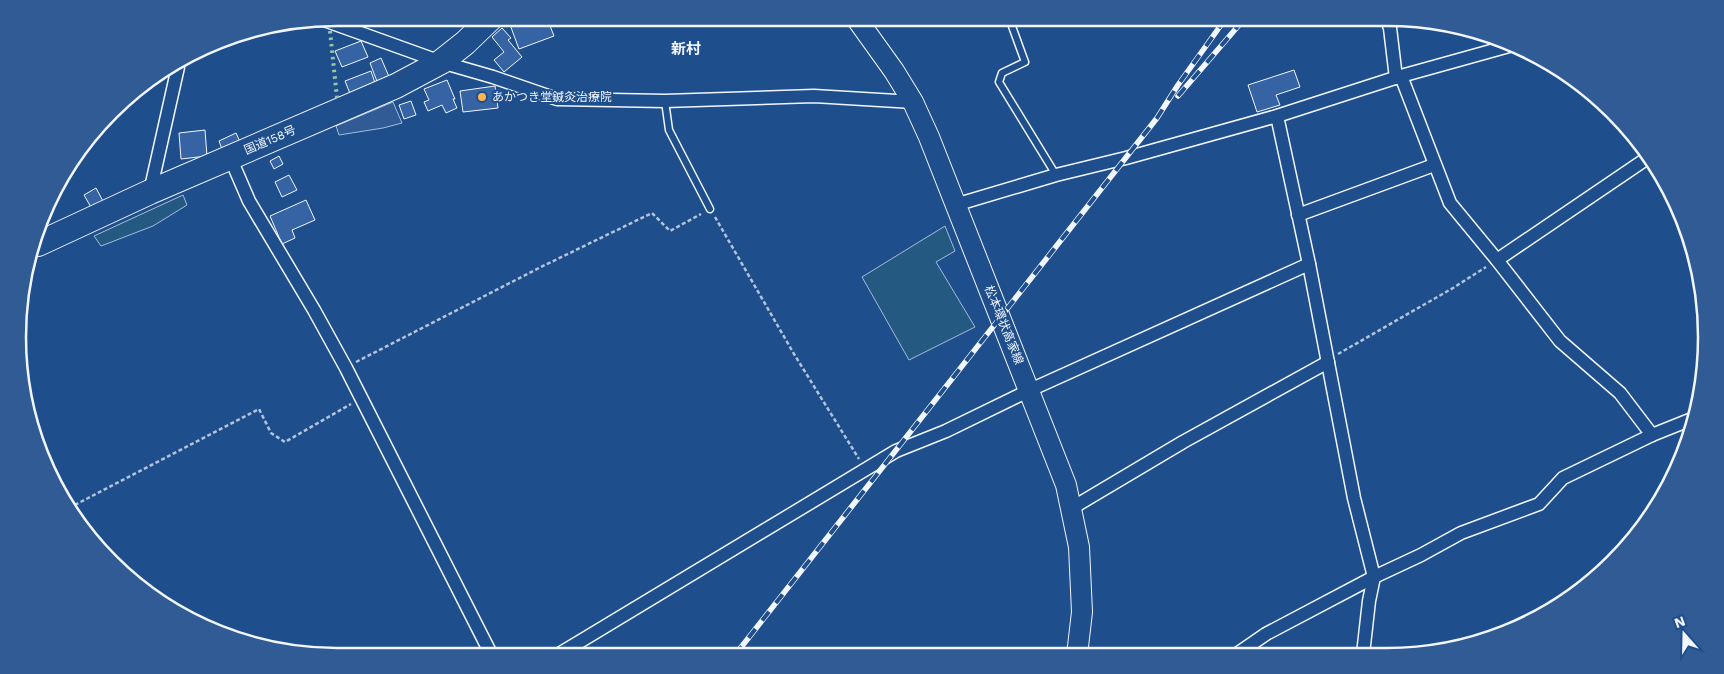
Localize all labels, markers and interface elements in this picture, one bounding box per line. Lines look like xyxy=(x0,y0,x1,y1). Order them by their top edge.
district label: 新村 xyxy=(671,40,701,58)
place label: あかつき堂鍼灸治療院 xyxy=(492,90,612,104)
marker: あかつき堂鍼灸治療院 xyxy=(476,91,488,103)
street label: 国道158号 xyxy=(242,123,298,157)
street label: 松本環状高家線 xyxy=(982,283,1026,367)
north arrow xyxy=(1659,609,1709,659)
text: N xyxy=(1672,612,1687,631)

